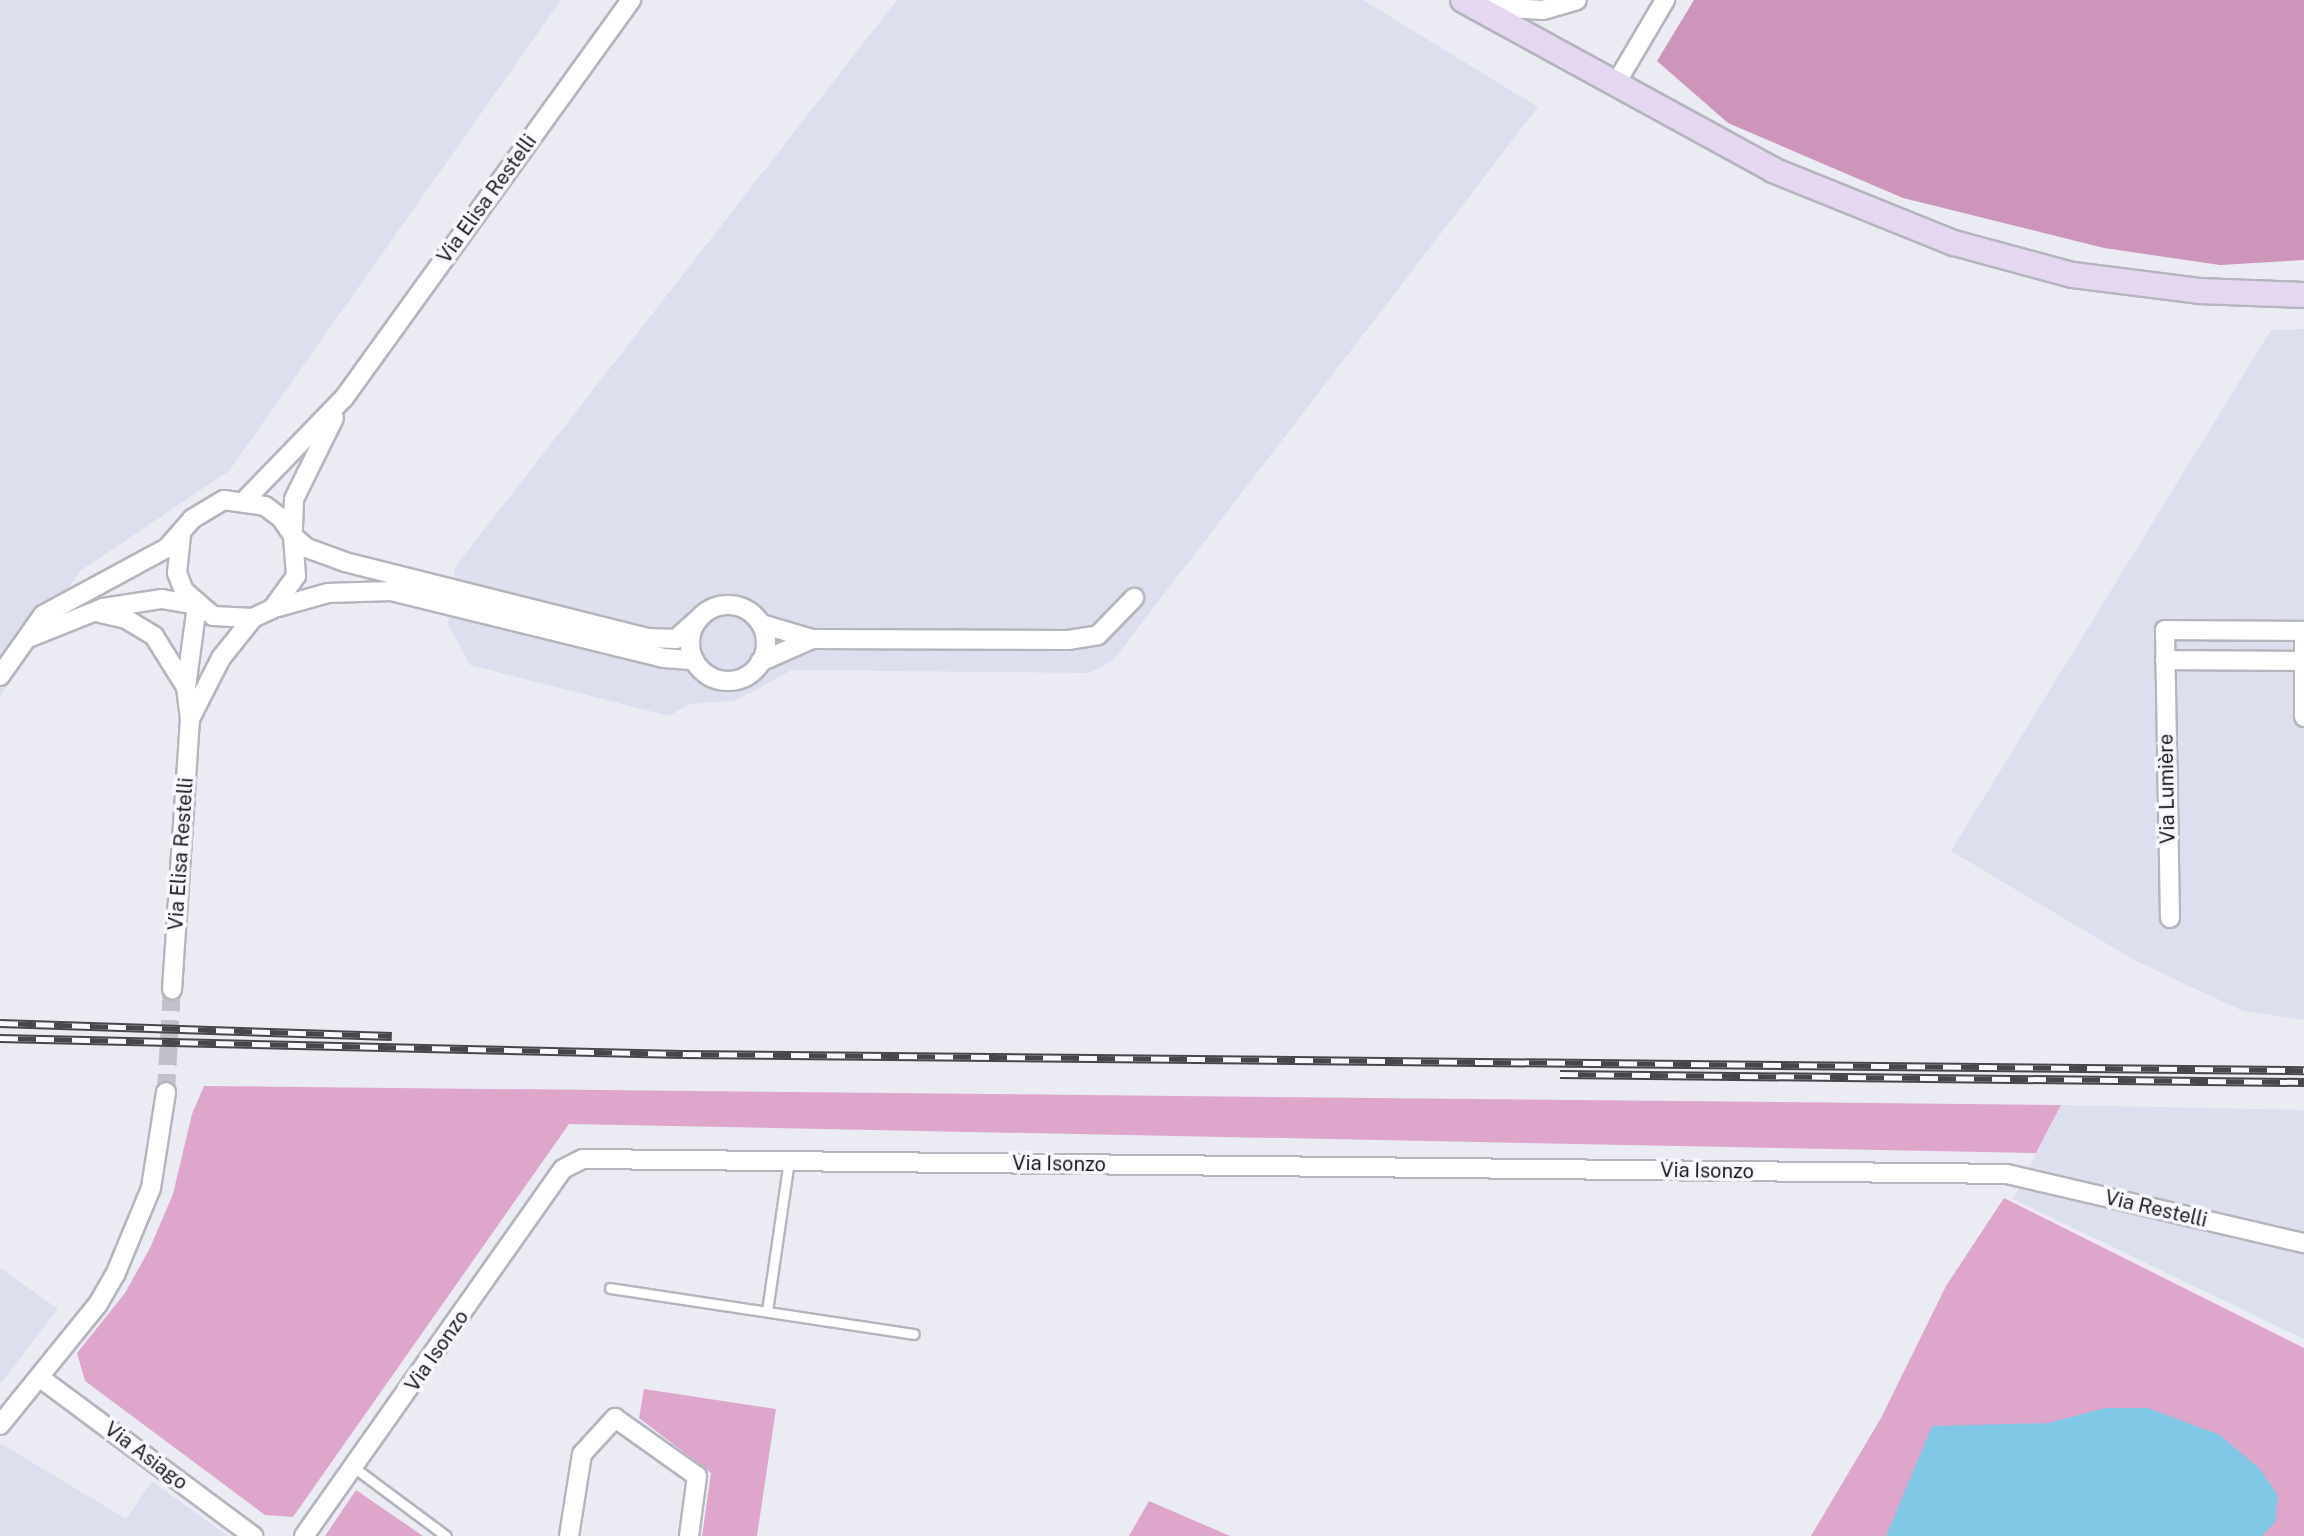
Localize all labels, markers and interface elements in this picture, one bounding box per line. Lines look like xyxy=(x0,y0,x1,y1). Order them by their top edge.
street label: Via Elisa Restelli xyxy=(432,130,542,268)
street label: Via Lumière xyxy=(2154,734,2180,844)
street label: Via Elisa Restelli xyxy=(164,777,198,931)
street label: Via Isonzo xyxy=(1012,1151,1106,1177)
street label: Via Isonzo xyxy=(1660,1158,1754,1184)
street label: Via Restelli xyxy=(2103,1186,2209,1232)
street label: Via Isonzo xyxy=(400,1306,474,1396)
street label: Via Asiago xyxy=(100,1417,192,1495)

